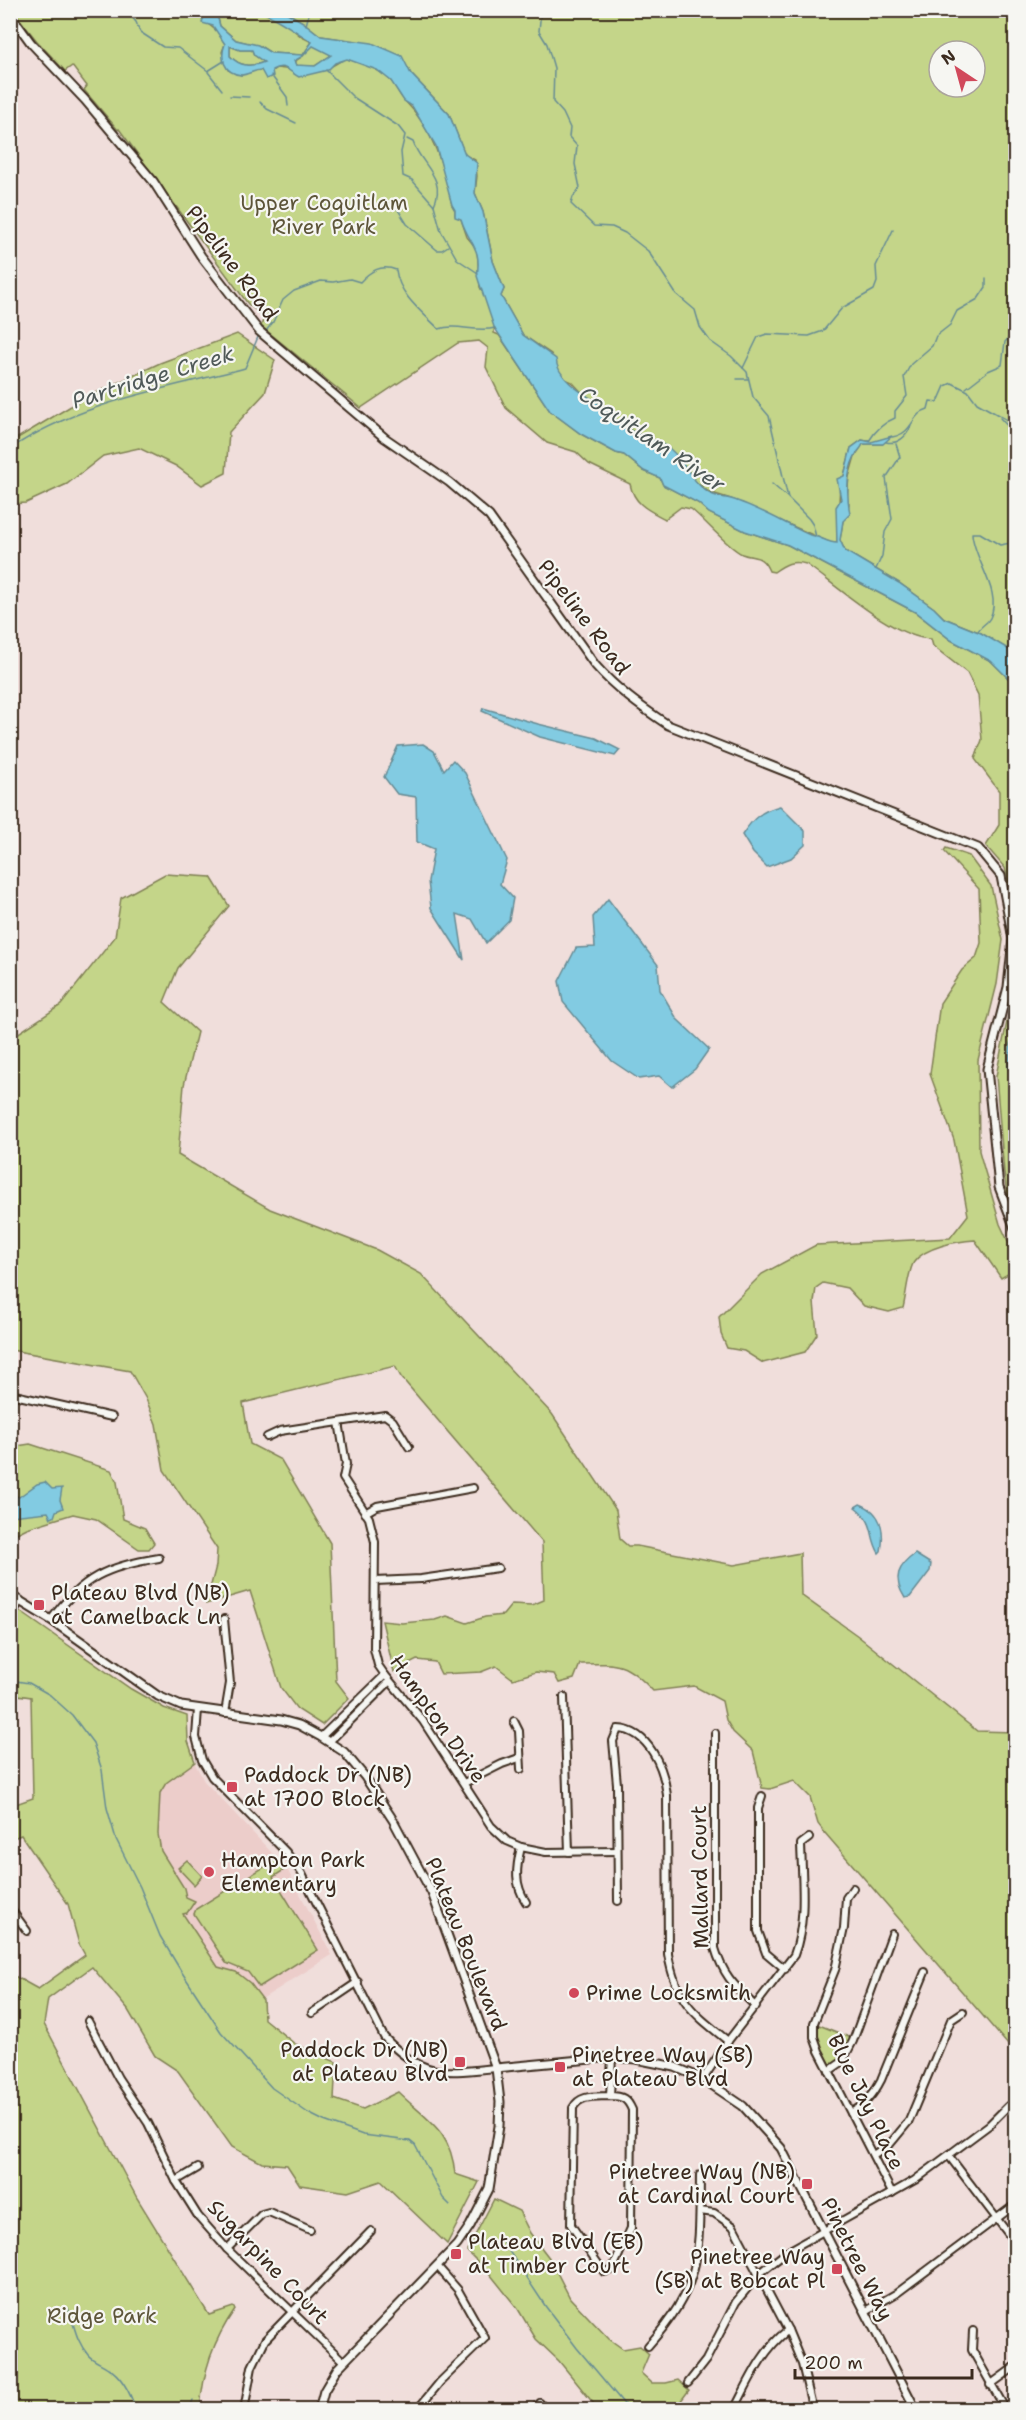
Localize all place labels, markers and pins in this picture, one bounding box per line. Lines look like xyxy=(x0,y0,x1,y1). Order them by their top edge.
place label: Plateau Blvd (NB) at Camelback Ln xyxy=(51,1579,230,1631)
marker: Plateau Blvd (NB) at Camelback Ln xyxy=(32,1598,46,1612)
place label: Paddock Dr (NB) at 1700 Block xyxy=(244,1761,412,1813)
marker: Paddock Dr (NB) at 1700 Block xyxy=(225,1780,239,1794)
place label: Hampton Park Elementary xyxy=(221,1846,365,1898)
marker: Hampton Park Elementary xyxy=(202,1865,216,1879)
place label: Prime Locksmith xyxy=(586,1979,751,2007)
marker: Prime Locksmith xyxy=(567,1986,581,2000)
place label: Paddock Dr (NB) at Plateau Blvd xyxy=(280,2036,448,2088)
place label: Pinetree Way (SB) at Plateau Blvd xyxy=(572,2041,753,2093)
marker: Paddock Dr (NB) at Plateau Blvd xyxy=(453,2055,467,2069)
marker: Pinetree Way (SB) at Plateau Blvd xyxy=(553,2060,567,2074)
place label: Pinetree Way (NB) at Cardinal Court xyxy=(609,2158,795,2210)
marker: Pinetree Way (NB) at Cardinal Court xyxy=(800,2177,814,2191)
place label: Plateau Blvd (EB) at Timber Court xyxy=(468,2228,643,2280)
place label: Pinetree Way (SB) at Bobcat Pl xyxy=(654,2243,826,2295)
marker: Plateau Blvd (EB) at Timber Court xyxy=(449,2247,463,2261)
marker: Pinetree Way (SB) at Bobcat Pl xyxy=(830,2262,844,2276)

